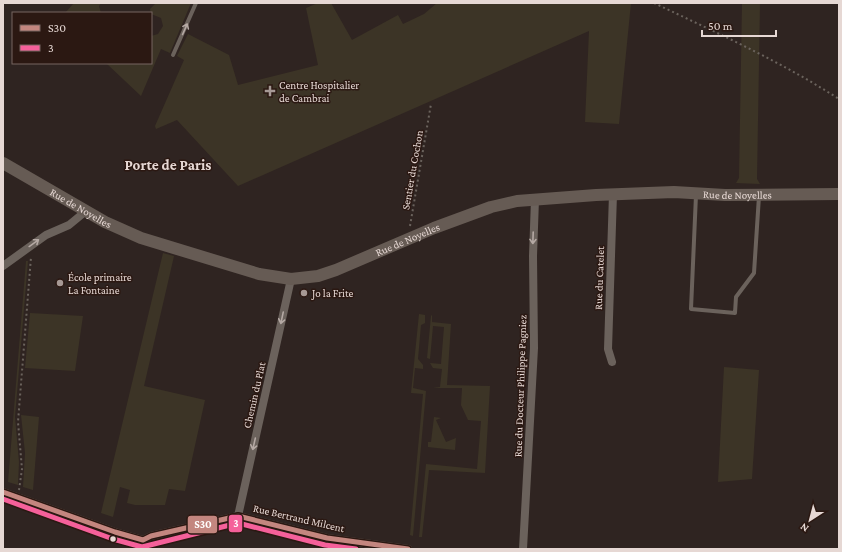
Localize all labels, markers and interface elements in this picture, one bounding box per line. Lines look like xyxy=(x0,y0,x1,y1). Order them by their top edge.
legend xyxy=(12,12,152,64)
scale bar xyxy=(702,12,776,38)
text: 50 m xyxy=(708,19,733,33)
text: S30 xyxy=(48,21,66,35)
one-way arrow xyxy=(181,23,189,35)
text: 3 xyxy=(48,41,54,55)
place label: Centre Hospitalier de Cambrai xyxy=(279,79,359,104)
marker: Centre Hospitalier de Cambrai xyxy=(264,85,276,97)
street label: Sentier du Cochon xyxy=(399,129,425,211)
district label: Porte de Paris xyxy=(125,157,211,173)
street label: Rue de Noyelles xyxy=(48,186,113,230)
street label: Rue de Noyelles xyxy=(703,188,772,202)
street label: Rue de Noyelles xyxy=(374,220,441,258)
one-way arrow xyxy=(530,231,537,244)
one-way arrow xyxy=(29,239,40,247)
street label: Rue du Catelet xyxy=(592,246,606,310)
place label: École primaire La Fontaine xyxy=(68,271,132,296)
marker: École primaire La Fontaine xyxy=(55,278,65,288)
place label: Jo la Frite xyxy=(311,287,354,300)
marker: Jo la Frite xyxy=(299,288,309,298)
one-way arrow xyxy=(278,311,286,324)
street label: Rue du Docteur Philippe Pagniez xyxy=(512,314,529,457)
street label: Chemin du Plat xyxy=(241,360,268,429)
one-way arrow xyxy=(249,438,257,451)
north arrow xyxy=(790,500,830,540)
street label: Rue Bertrand Milcent xyxy=(252,502,346,534)
line badge: 3 xyxy=(228,514,243,533)
line badge: S30 xyxy=(187,515,218,534)
text: 3 xyxy=(233,517,239,529)
text: S30 xyxy=(194,518,212,530)
text: N xyxy=(797,521,811,535)
unlabelled marker xyxy=(108,534,118,544)

